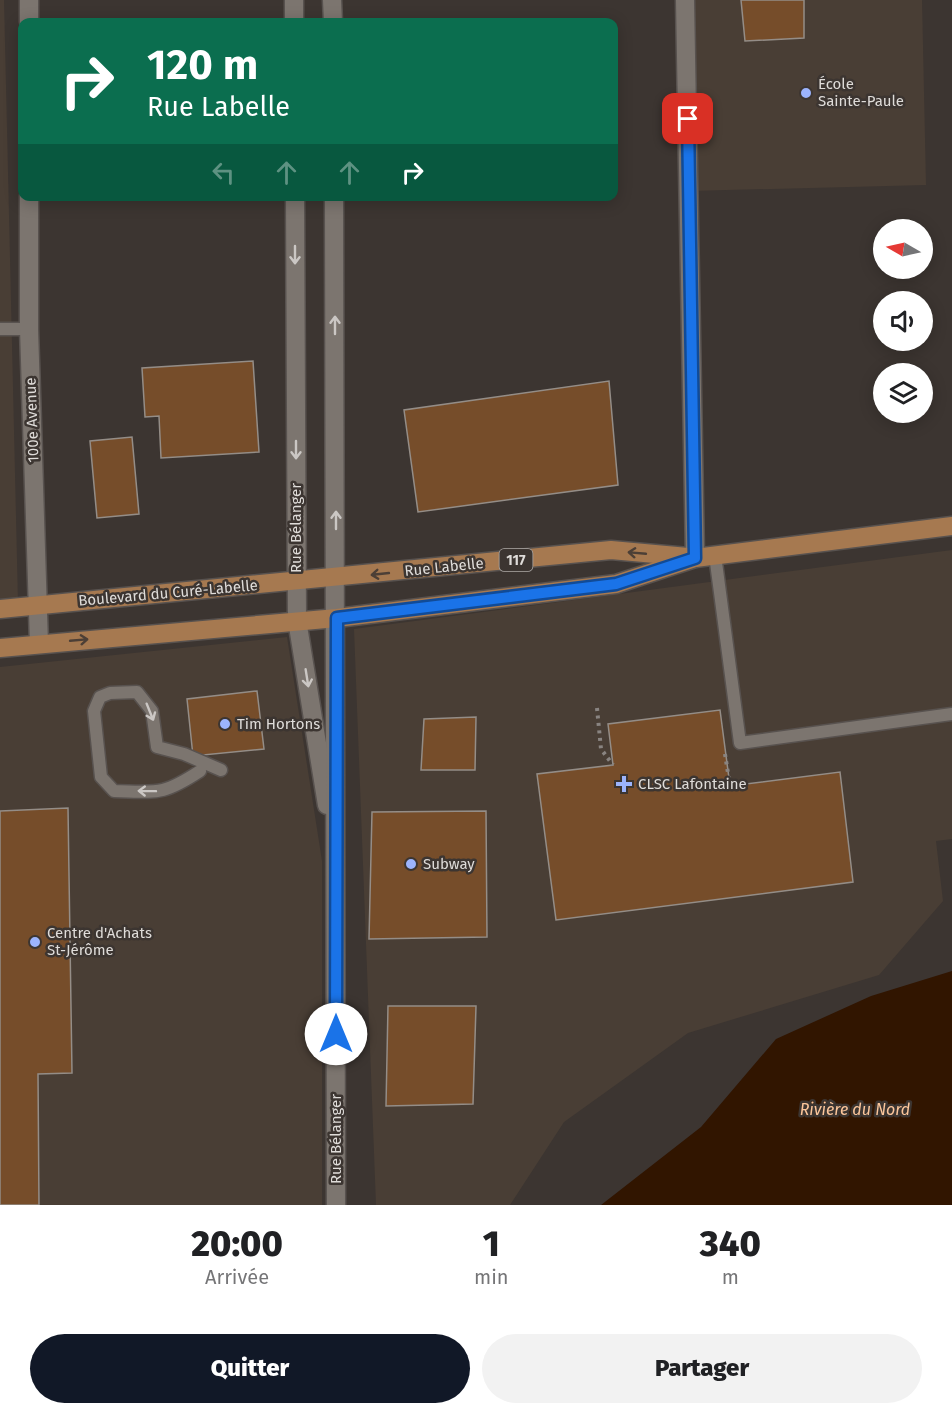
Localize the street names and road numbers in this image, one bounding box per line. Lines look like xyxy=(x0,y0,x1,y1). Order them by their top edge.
street label: 100e Avenue xyxy=(22,377,42,463)
street label: Rue Bélanger xyxy=(287,483,305,573)
road number: 117 xyxy=(500,549,532,571)
street label: Rue Labelle xyxy=(404,554,484,580)
street label: Boulevard du Curé-Labelle xyxy=(77,576,259,610)
street label: Rue Bélanger xyxy=(327,1094,345,1184)

